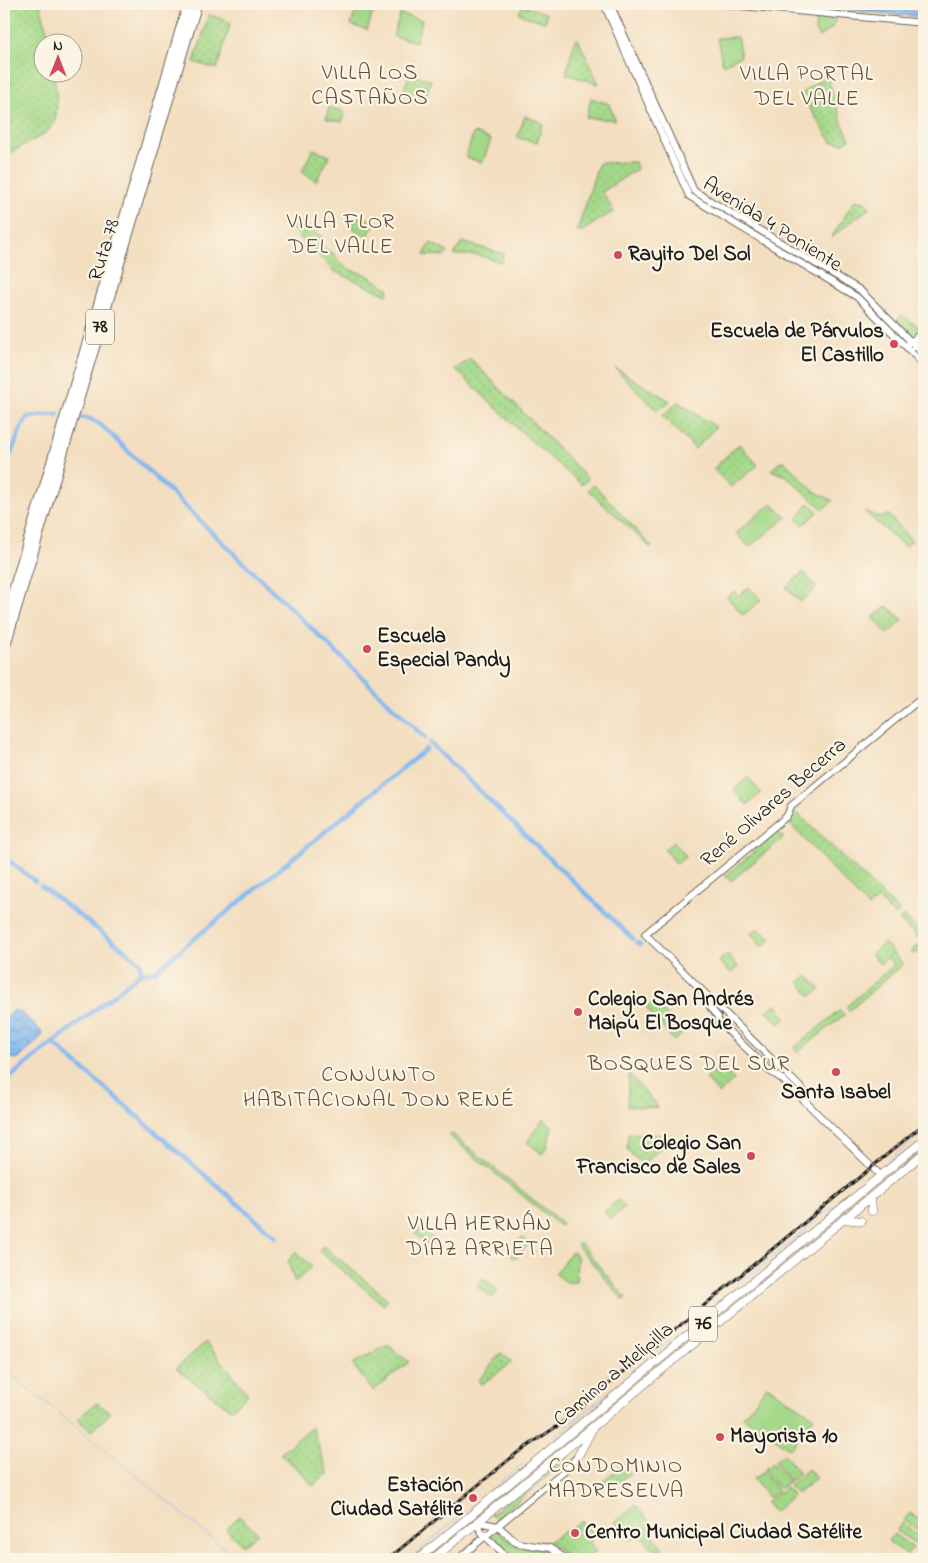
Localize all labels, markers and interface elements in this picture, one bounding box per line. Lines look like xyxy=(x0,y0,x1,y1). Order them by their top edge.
north arrow xyxy=(32,32,82,82)
text: N xyxy=(53,36,63,57)
district label: VILLA LOS CASTAÑOS xyxy=(311,58,429,115)
district label: VILLA PORTAL DEL VALLE xyxy=(739,59,874,116)
street label: Avenida 4 Poniente xyxy=(696,170,848,280)
district label: VILLA FLOR DEL VALLE xyxy=(286,207,395,264)
street label: Ruta 78 xyxy=(81,215,129,285)
place label: Rayito Del Sol xyxy=(628,240,751,272)
marker: Rayito Del Sol xyxy=(612,249,624,261)
road number: 78 xyxy=(86,310,114,344)
place label: Escuela de Párvulos El Castillo xyxy=(710,317,884,371)
marker: Escuela de Párvulos El Castillo xyxy=(888,338,900,350)
place label: Escuela Especial Pandy xyxy=(377,622,511,678)
marker: Escuela Especial Pandy xyxy=(361,643,373,655)
street label: René Olivares Becerra xyxy=(694,731,854,875)
place label: Colegio San Andrés Maipú El Bosque xyxy=(588,985,755,1039)
marker: Colegio San Andrés Maipú El Bosque xyxy=(572,1006,584,1018)
district label: BOSQUES DEL SUR xyxy=(587,1049,790,1081)
district label: CONJUNTO HABITACIONAL DON RENÉ xyxy=(243,1060,515,1117)
marker: Santa Isabel xyxy=(830,1066,842,1078)
place label: Santa Isabel xyxy=(781,1078,891,1108)
place label: Colegio San Francisco de Sales xyxy=(576,1129,741,1183)
marker: Colegio San Francisco de Sales xyxy=(745,1150,757,1162)
district label: VILLA HERNÁN DÍAZ ARRIETA xyxy=(405,1209,554,1266)
road number: 76 xyxy=(689,1306,717,1342)
street label: Camino a Melipilla xyxy=(547,1316,681,1434)
place label: Mayorista 10 xyxy=(730,1422,838,1454)
marker: Mayorista 10 xyxy=(714,1431,726,1443)
district label: CONDOMINIO MADRESELVA xyxy=(548,1451,684,1508)
place label: Estación Ciudad Satélite xyxy=(330,1471,464,1525)
marker: Estación Ciudad Satélite xyxy=(467,1492,479,1504)
place label: Centro Municipal Ciudad Satélite xyxy=(585,1518,863,1548)
marker: Centro Municipal Ciudad Satélite xyxy=(569,1527,581,1539)

